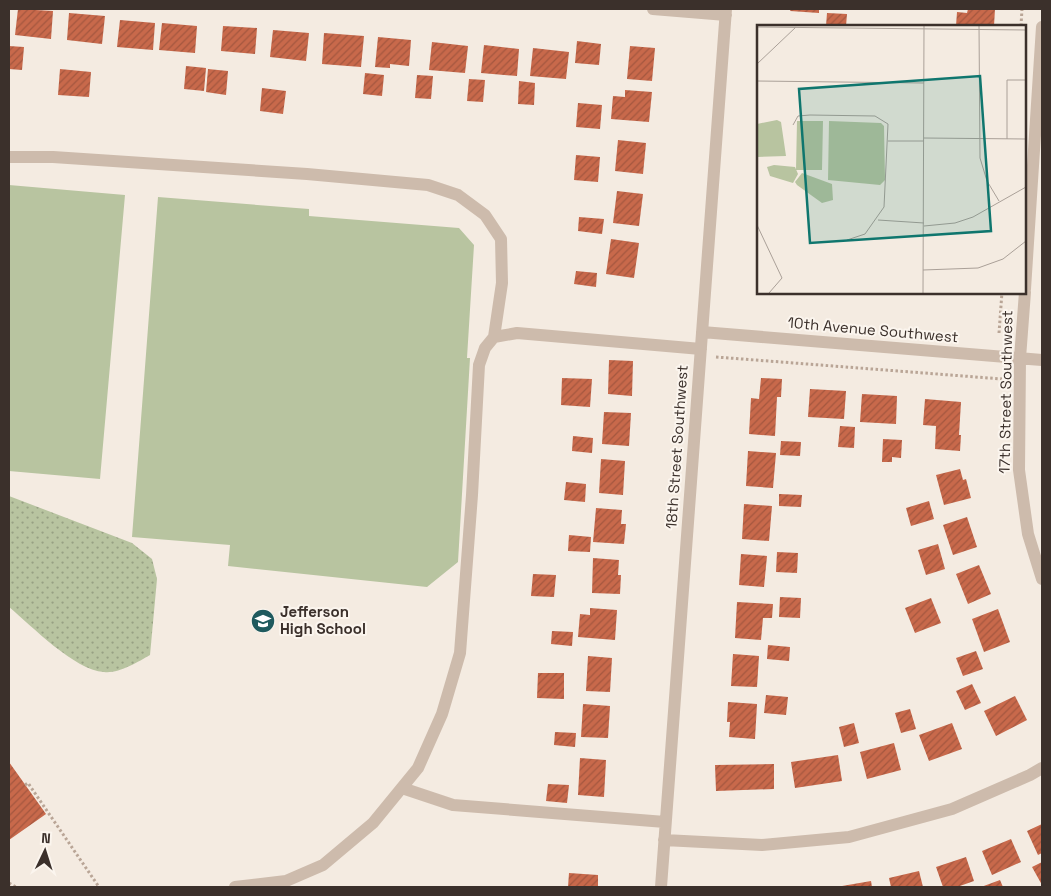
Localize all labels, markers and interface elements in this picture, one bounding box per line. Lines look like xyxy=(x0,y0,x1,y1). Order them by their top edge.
inset map xyxy=(757,25,1026,294)
street label: 17th Street Southwest xyxy=(995,310,1016,474)
street label: 10th Avenue Southwest xyxy=(787,313,959,346)
street label: 18th Street Southwest xyxy=(661,364,692,530)
place label: Jefferson High School xyxy=(280,602,366,638)
school or university icon: Jefferson High School xyxy=(250,608,276,634)
north arrow xyxy=(20,826,70,876)
text: N xyxy=(41,829,51,847)

